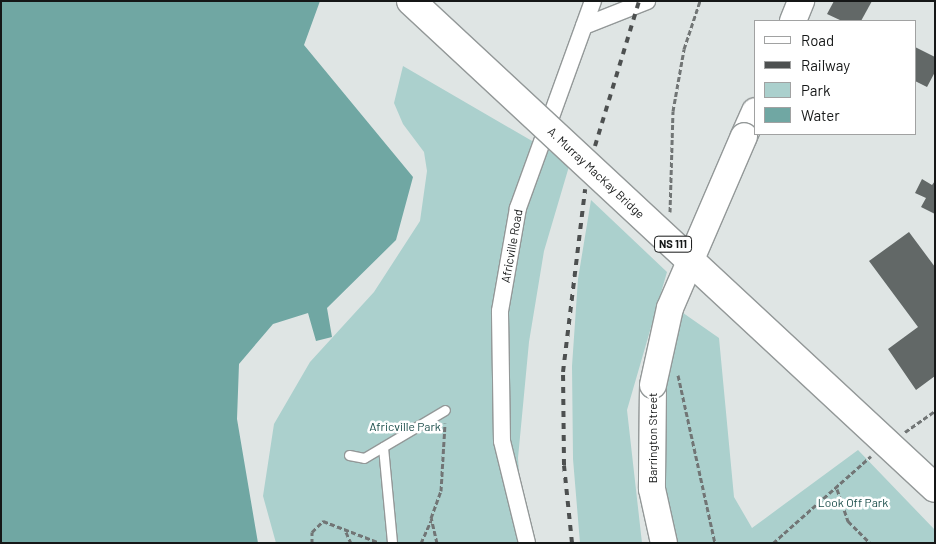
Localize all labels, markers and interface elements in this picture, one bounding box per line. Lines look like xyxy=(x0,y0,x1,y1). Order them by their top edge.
legend xyxy=(754,20,916,135)
text: Road xyxy=(801,31,834,49)
text: Railway xyxy=(801,56,850,74)
text: Park xyxy=(801,81,830,99)
text: Water xyxy=(801,106,840,124)
street label: A. Murray MacKay Bridge xyxy=(545,124,647,222)
street label: Africville Road xyxy=(498,208,526,284)
road number: NS 111 xyxy=(653,235,693,252)
street label: Barrington Street xyxy=(646,393,660,483)
park label: Africville Park xyxy=(369,420,441,434)
park label: Look Off Park xyxy=(818,496,888,510)

